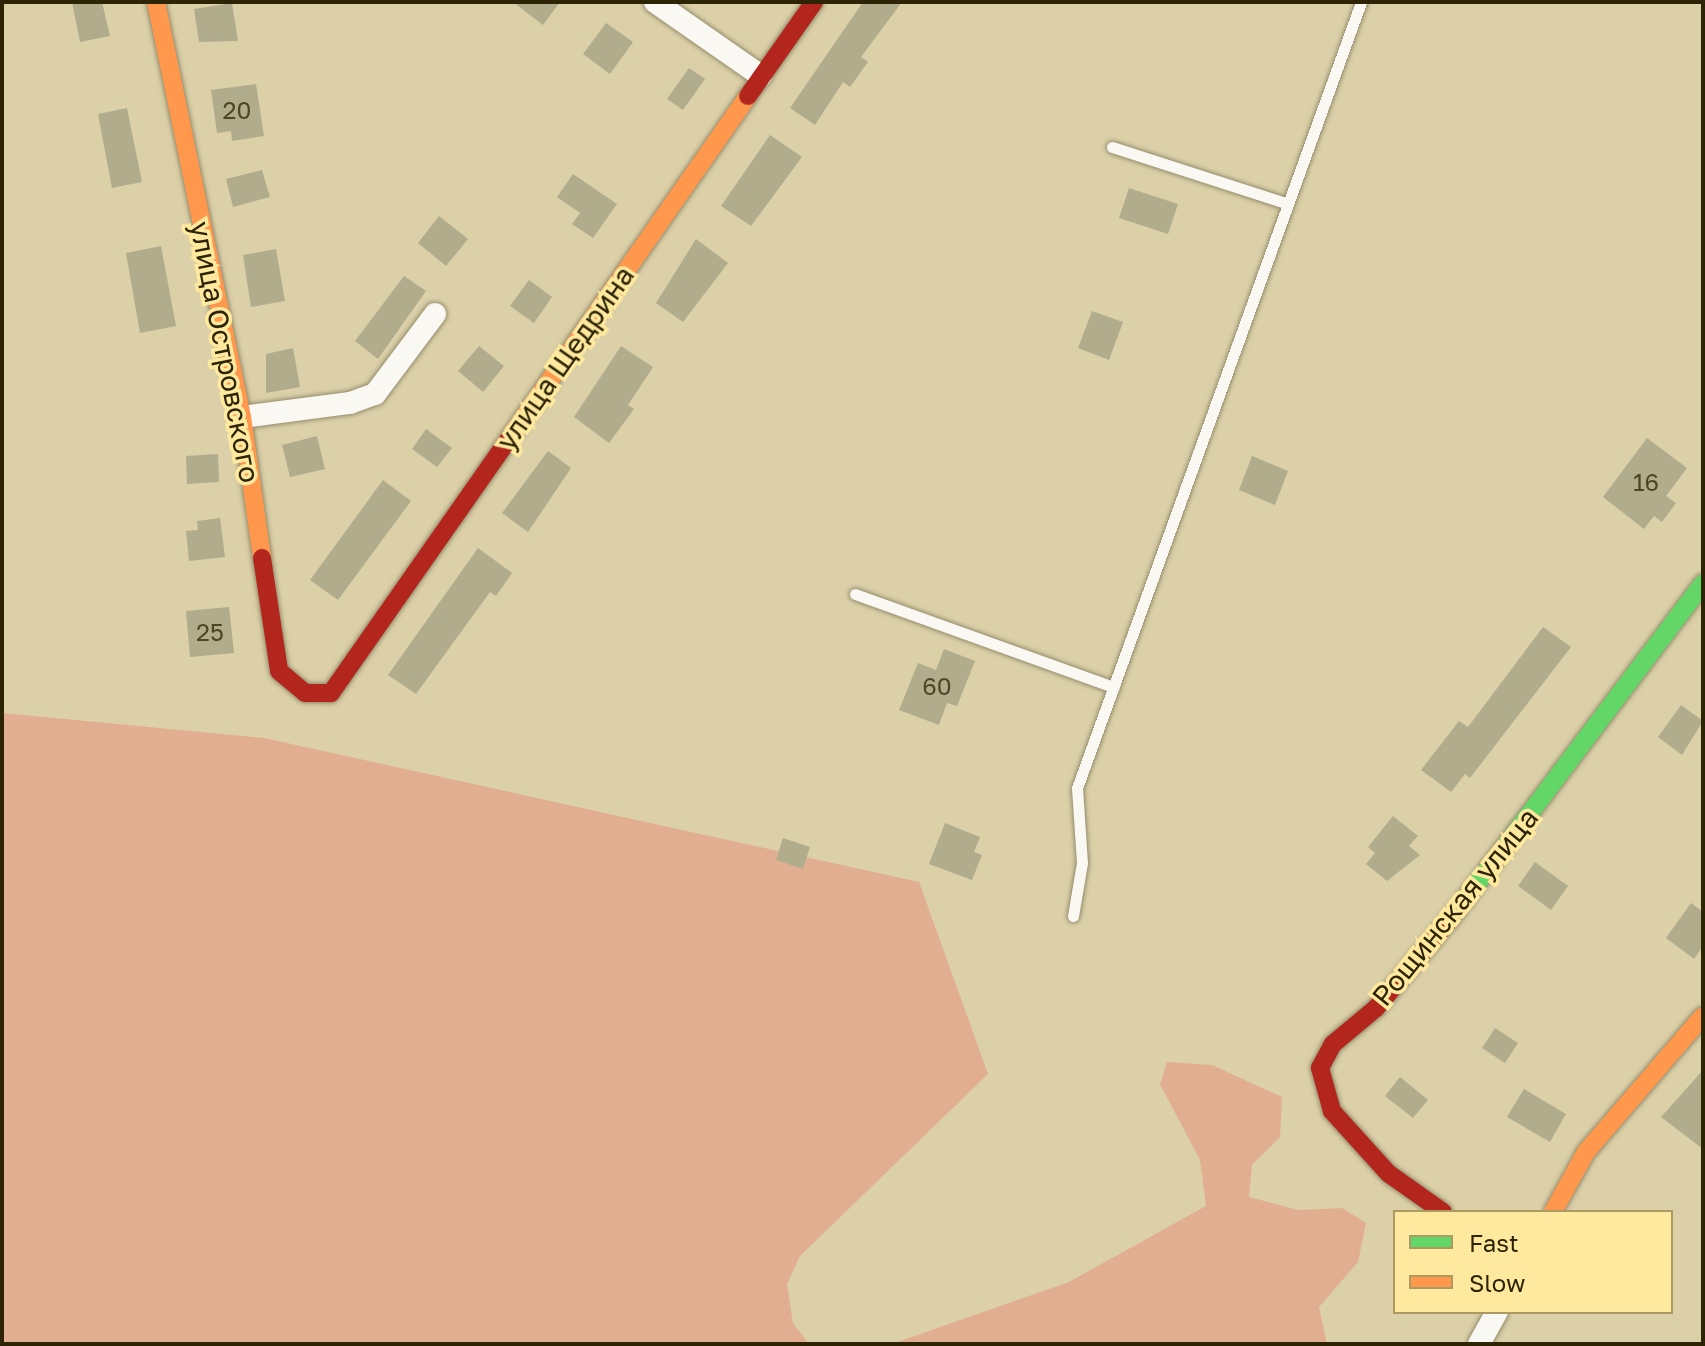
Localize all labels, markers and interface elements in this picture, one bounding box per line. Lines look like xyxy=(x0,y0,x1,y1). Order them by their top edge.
house number: 20 xyxy=(223,96,251,124)
street label: улица Островского xyxy=(183,218,267,486)
street label: улица Щедрина xyxy=(489,260,641,456)
house number: 16 xyxy=(1633,468,1659,496)
house number: 25 xyxy=(196,618,224,646)
house number: 60 xyxy=(922,672,952,700)
street label: Рощинская улица xyxy=(1365,801,1545,1013)
legend xyxy=(1393,1210,1673,1314)
text: Fast xyxy=(1469,1228,1519,1257)
text: Slow xyxy=(1469,1268,1525,1297)

